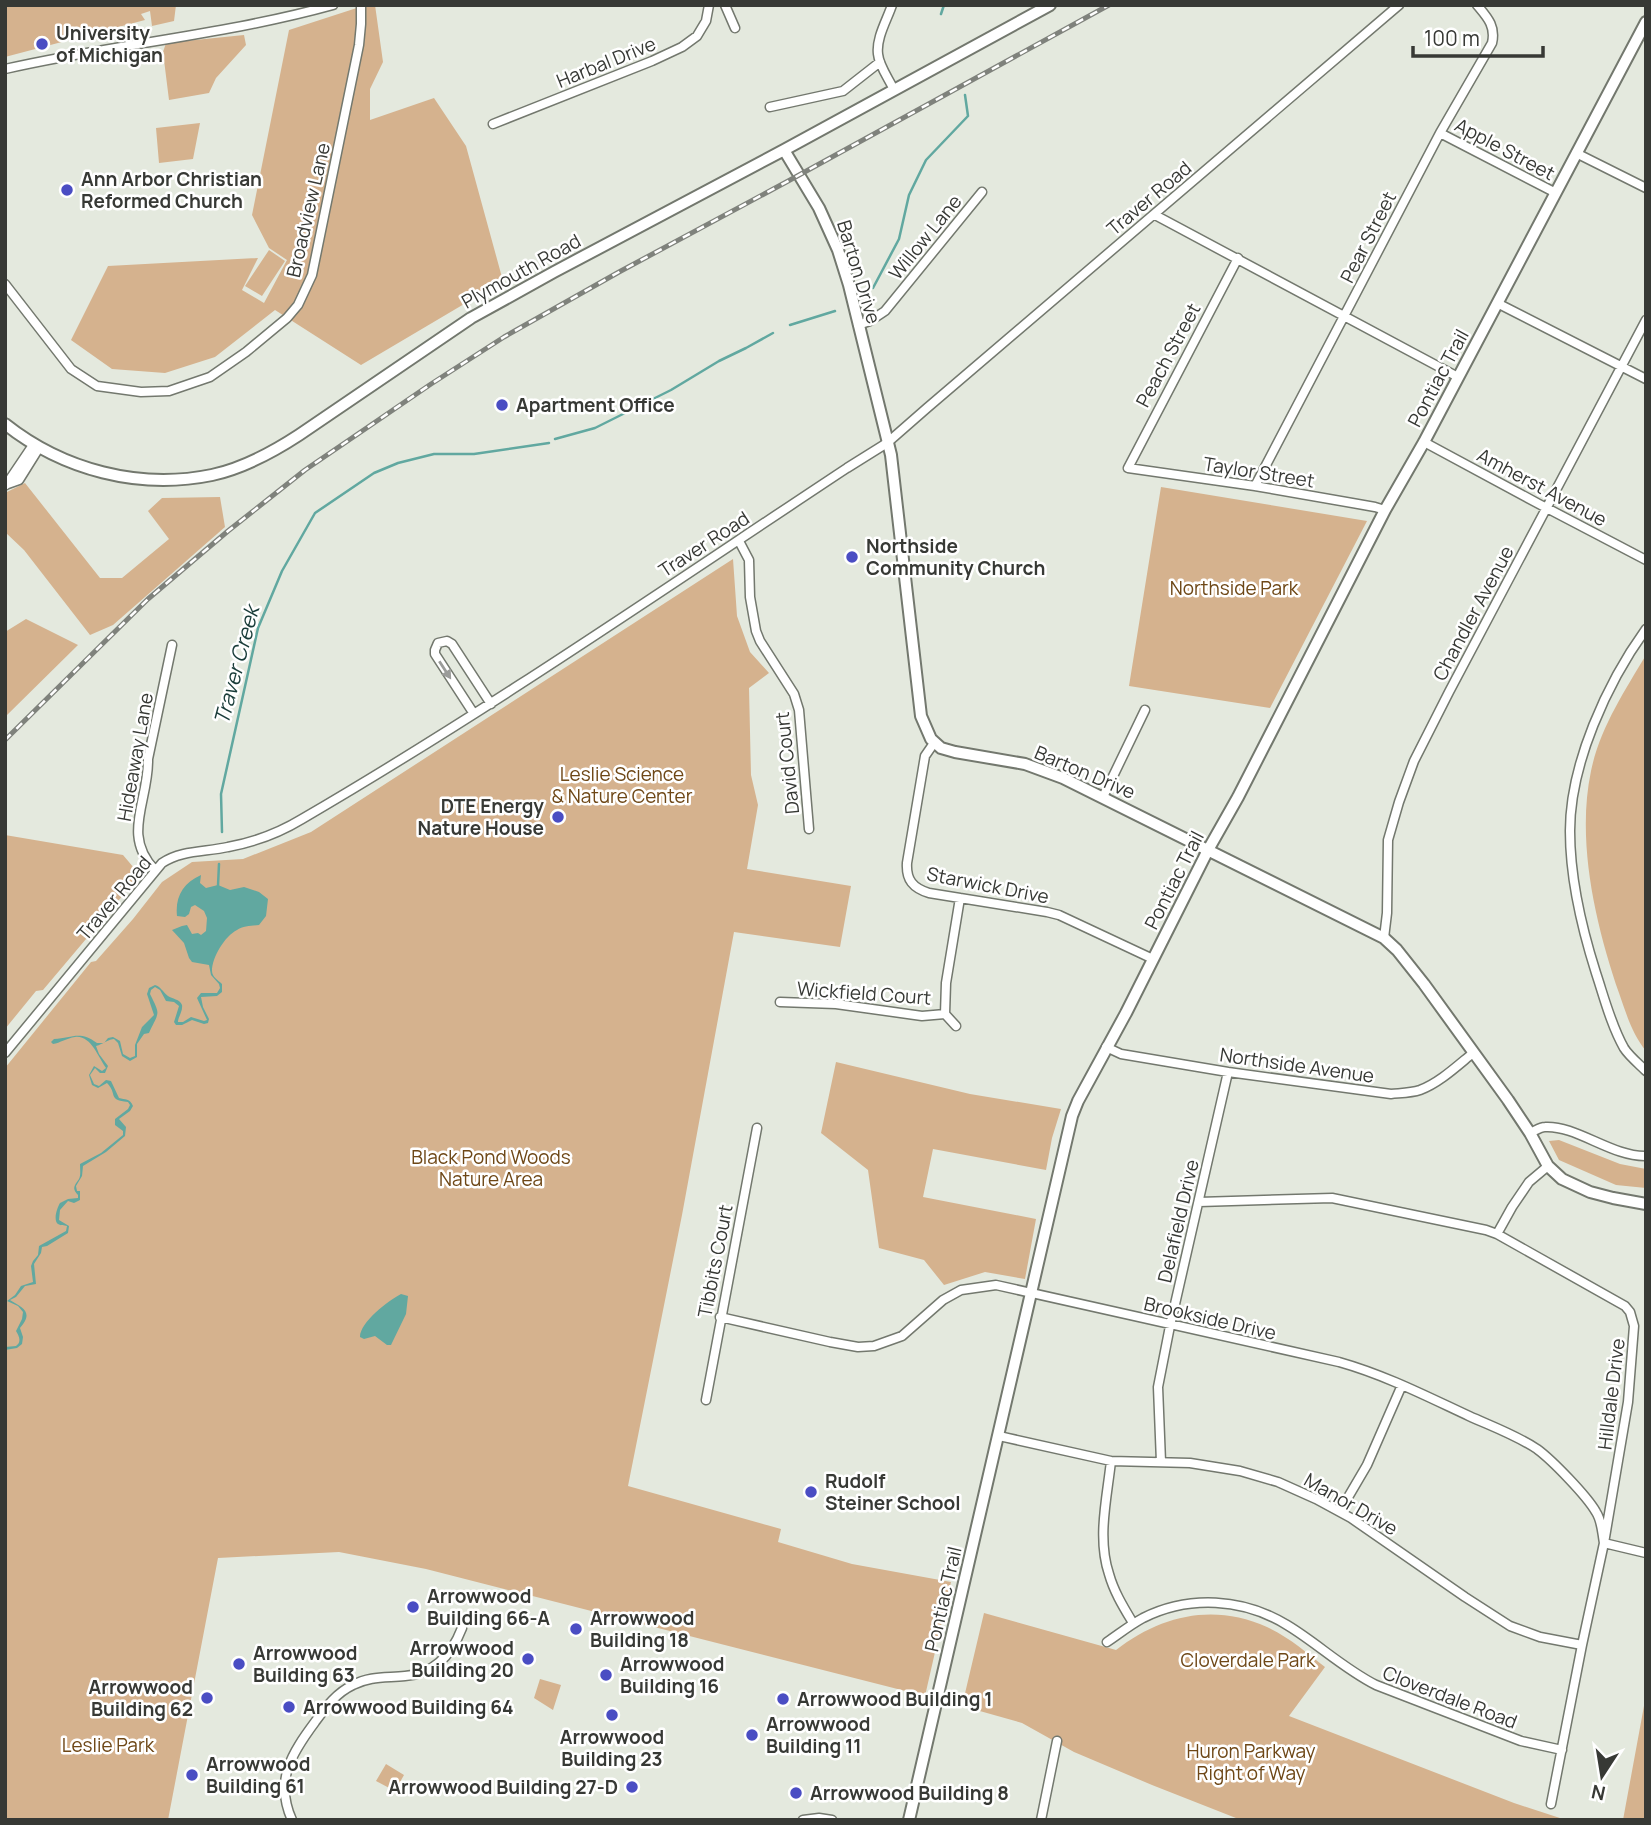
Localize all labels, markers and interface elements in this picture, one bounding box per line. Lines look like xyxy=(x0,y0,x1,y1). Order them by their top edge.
scale bar xyxy=(1413,14,1542,58)
place label: University of Michigan xyxy=(56,20,163,68)
text: 100 m xyxy=(1424,24,1480,52)
street label: Harbal Drive xyxy=(553,30,659,94)
marker: University of Michigan xyxy=(34,36,50,52)
street label: Apple Street xyxy=(1450,112,1560,186)
street label: Broadview Lane xyxy=(280,140,336,280)
street label: Traver Road xyxy=(1101,155,1197,241)
place label: Ann Arbor Christian Reformed Church xyxy=(81,166,262,214)
marker: Ann Arbor Christian Reformed Church xyxy=(59,182,75,198)
street label: Pear Street xyxy=(1334,187,1402,287)
street label: Willow Lane xyxy=(883,189,967,285)
street label: Barton Drive xyxy=(831,217,887,327)
street label: Plymouth Road xyxy=(457,228,585,314)
street label: Peach Street xyxy=(1130,298,1206,412)
street label: Pontiac Trail xyxy=(1401,325,1475,431)
place label: Apartment Office xyxy=(516,392,675,418)
marker: Apartment Office xyxy=(494,397,510,413)
street label: Amherst Avenue xyxy=(1473,442,1611,532)
street label: Taylor Street xyxy=(1202,450,1316,494)
street label: Traver Road xyxy=(654,505,754,583)
place label: Northside Community Church xyxy=(866,533,1045,581)
street label: Chandler Avenue xyxy=(1427,541,1519,685)
marker: Northside Community Church xyxy=(844,549,860,565)
park label: Northside Park xyxy=(1170,575,1299,601)
water label: Traver Creek xyxy=(207,600,266,727)
one-way arrow xyxy=(439,660,452,679)
street label: Hideaway Lane xyxy=(111,691,159,823)
street label: David Court xyxy=(769,711,805,815)
street label: Barton Drive xyxy=(1031,739,1139,805)
park label: Leslie Science & Nature Center xyxy=(551,761,693,809)
place label: DTE Energy Nature House xyxy=(418,793,544,841)
marker: DTE Energy Nature House xyxy=(550,809,566,825)
street label: Pontiac Trail xyxy=(1138,826,1210,934)
street label: Traver Road xyxy=(71,850,157,946)
street label: Starwick Drive xyxy=(925,860,1051,910)
street label: Wickfield Court xyxy=(796,975,932,1011)
street label: Northside Avenue xyxy=(1218,1041,1376,1089)
park label: Black Pond Woods Nature Area xyxy=(411,1144,571,1192)
street label: Delafield Drive xyxy=(1151,1157,1205,1285)
street label: Tibbits Court xyxy=(691,1202,739,1320)
street label: Brookside Drive xyxy=(1141,1290,1279,1346)
street label: Hilldale Drive xyxy=(1591,1337,1631,1451)
street label: Manor Drive xyxy=(1299,1467,1403,1541)
place label: Rudolf Steiner School xyxy=(825,1468,961,1516)
marker: Rudolf Steiner School xyxy=(803,1484,819,1500)
street label: Pontiac Trail xyxy=(918,1544,968,1654)
place label: Arrowwood Building 66-A xyxy=(427,1583,550,1631)
marker: Arrowwood Building 66-A xyxy=(405,1599,421,1615)
place label: Arrowwood Building 18 xyxy=(590,1605,694,1653)
marker: Arrowwood Building 18 xyxy=(568,1621,584,1637)
place label: Arrowwood Building 20 xyxy=(410,1635,514,1683)
place label: Arrowwood Building 63 xyxy=(253,1640,357,1688)
park label: Cloverdale Park xyxy=(1181,1647,1316,1673)
marker: Arrowwood Building 20 xyxy=(520,1651,536,1667)
place label: Arrowwood Building 16 xyxy=(620,1651,724,1699)
marker: Arrowwood Building 63 xyxy=(231,1656,247,1672)
street label: Cloverdale Road xyxy=(1379,1659,1521,1735)
marker: Arrowwood Building 16 xyxy=(598,1667,614,1683)
place label: Arrowwood Building 62 xyxy=(89,1674,193,1722)
place label: Arrowwood Building 1 xyxy=(797,1686,993,1712)
marker: Arrowwood Building 62 xyxy=(199,1690,215,1706)
marker: Arrowwood Building 1 xyxy=(775,1691,791,1707)
place label: Arrowwood Building 64 xyxy=(303,1694,514,1720)
marker: Arrowwood Building 64 xyxy=(281,1699,297,1715)
marker: Arrowwood Building 23 xyxy=(604,1707,620,1723)
place label: Arrowwood Building 11 xyxy=(766,1711,870,1759)
place label: Arrowwood Building 23 xyxy=(560,1724,664,1772)
marker: Arrowwood Building 11 xyxy=(744,1727,760,1743)
park label: Leslie Park xyxy=(62,1732,155,1758)
park label: Huron Parkway Right of Way xyxy=(1186,1738,1316,1786)
north arrow xyxy=(1567,1741,1637,1811)
place label: Arrowwood Building 61 xyxy=(206,1751,310,1799)
marker: Arrowwood Building 61 xyxy=(184,1767,200,1783)
place label: Arrowwood Building 27-D xyxy=(388,1774,618,1800)
text: N xyxy=(1589,1778,1608,1807)
marker: Arrowwood Building 27-D xyxy=(624,1779,640,1795)
place label: Arrowwood Building 8 xyxy=(810,1780,1009,1806)
marker: Arrowwood Building 8 xyxy=(788,1785,804,1801)

